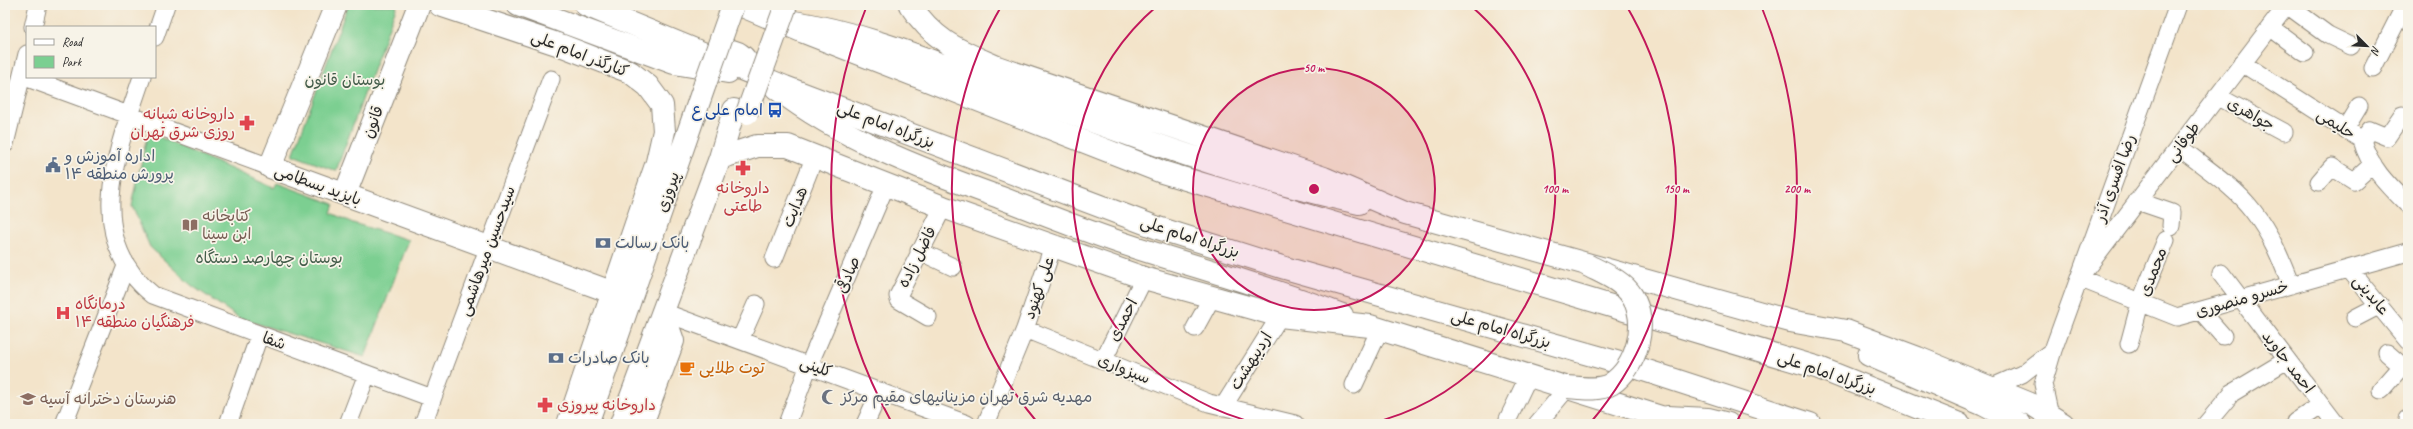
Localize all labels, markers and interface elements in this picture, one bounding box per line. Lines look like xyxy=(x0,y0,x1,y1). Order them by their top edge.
legend xyxy=(26,26,156,78)
street label: کنارگذر امام علی xyxy=(528,26,632,84)
north arrow xyxy=(2347,26,2387,66)
text: Road xyxy=(62,34,84,50)
text: N xyxy=(2367,44,2384,58)
text: Park xyxy=(62,54,83,70)
text: 50 m xyxy=(1304,60,1325,76)
park label: بوستان قانون xyxy=(305,70,385,90)
street label: جواهری xyxy=(2224,93,2278,135)
street label: بزرگراه امام علی xyxy=(834,97,938,155)
place label: امام علی ع xyxy=(691,100,763,122)
bus stop icon: امام علی ع xyxy=(766,101,784,119)
street label: قانون xyxy=(358,103,388,141)
place label: داروخانه شبانه روزی شرق تهران xyxy=(130,104,235,142)
street label: حلیمی xyxy=(2313,104,2359,144)
pharmacy icon: داروخانه شبانه روزی شرق تهران xyxy=(238,114,256,132)
street label: طوفانی xyxy=(2161,118,2205,166)
street label: رضا افسری آذر xyxy=(2089,131,2140,227)
place label: اداره آموزش و پرورش منطقه ۱۴ xyxy=(63,146,174,184)
public building icon: اداره آموزش و پرورش منطقه ۱۴ xyxy=(44,156,62,174)
pharmacy icon: داروخانه طاعتی xyxy=(734,159,752,177)
street label: بایزید بسطامی xyxy=(272,160,364,210)
street label: پیروزی xyxy=(652,169,684,215)
place label: داروخانه طاعتی xyxy=(716,178,770,216)
text: 100 m xyxy=(1542,181,1569,197)
text: 150 m xyxy=(1663,181,1690,197)
text: 200 m xyxy=(1784,181,1811,197)
centre of rings xyxy=(1307,182,1321,196)
street label: سیدحسین میرهاشمی xyxy=(454,183,520,319)
street label: هدایت xyxy=(778,184,812,230)
place label: کتابخانه ابن سینا xyxy=(202,206,251,244)
street label: بزرگراه امام علی xyxy=(1137,212,1242,264)
library icon: کتابخانه ابن سینا xyxy=(181,216,199,234)
street label: فاضل زاده xyxy=(893,223,941,291)
place label: بانک رسالت xyxy=(615,233,690,253)
bank icon: بانک رسالت xyxy=(594,234,612,252)
street label: محمدی xyxy=(2134,245,2172,299)
park label: بوستان چهارصد دستگاه xyxy=(195,248,343,268)
street label: صادقی xyxy=(830,253,865,296)
street label: علی کهنود xyxy=(1019,254,1059,322)
street label: عابدینی xyxy=(2348,271,2394,319)
street label: خسرو منصوری xyxy=(2193,276,2291,322)
place label: درمانگاه فرهنگیان منطقه ۱۴ xyxy=(75,294,195,332)
street label: احمدی xyxy=(1104,295,1142,345)
hospital icon: درمانگاه فرهنگیان منطقه ۱۴ xyxy=(54,304,72,322)
street label: بزرگراه امام علی xyxy=(1448,305,1553,355)
street label: احمد جاوید xyxy=(2257,326,2319,398)
street label: شفا xyxy=(259,328,289,354)
street label: اردیبهشت xyxy=(1225,328,1277,394)
street label: بزرگراه امام علی xyxy=(1774,347,1879,401)
place label: بانک صادرات xyxy=(568,348,650,368)
bank icon: بانک صادرات xyxy=(547,349,565,367)
street label: سبزواری xyxy=(1095,350,1153,388)
street label: کلینی xyxy=(797,352,835,382)
place label: توت طلایی xyxy=(699,358,765,378)
cafe icon: توت طلایی xyxy=(678,359,696,377)
place label: مهدیه شرق تهران مزینانیهای مقیم مرکز xyxy=(839,387,1092,409)
mosque icon: مهدیه شرق تهران مزینانیهای مقیم مرکز xyxy=(820,388,838,406)
place label: هنرستان دخترانه آسیه xyxy=(40,389,176,409)
school or university icon: هنرستان دخترانه آسیه xyxy=(19,390,37,408)
place label: داروخانه پیروزی xyxy=(557,395,656,415)
pharmacy icon: داروخانه پیروزی xyxy=(536,396,554,414)

